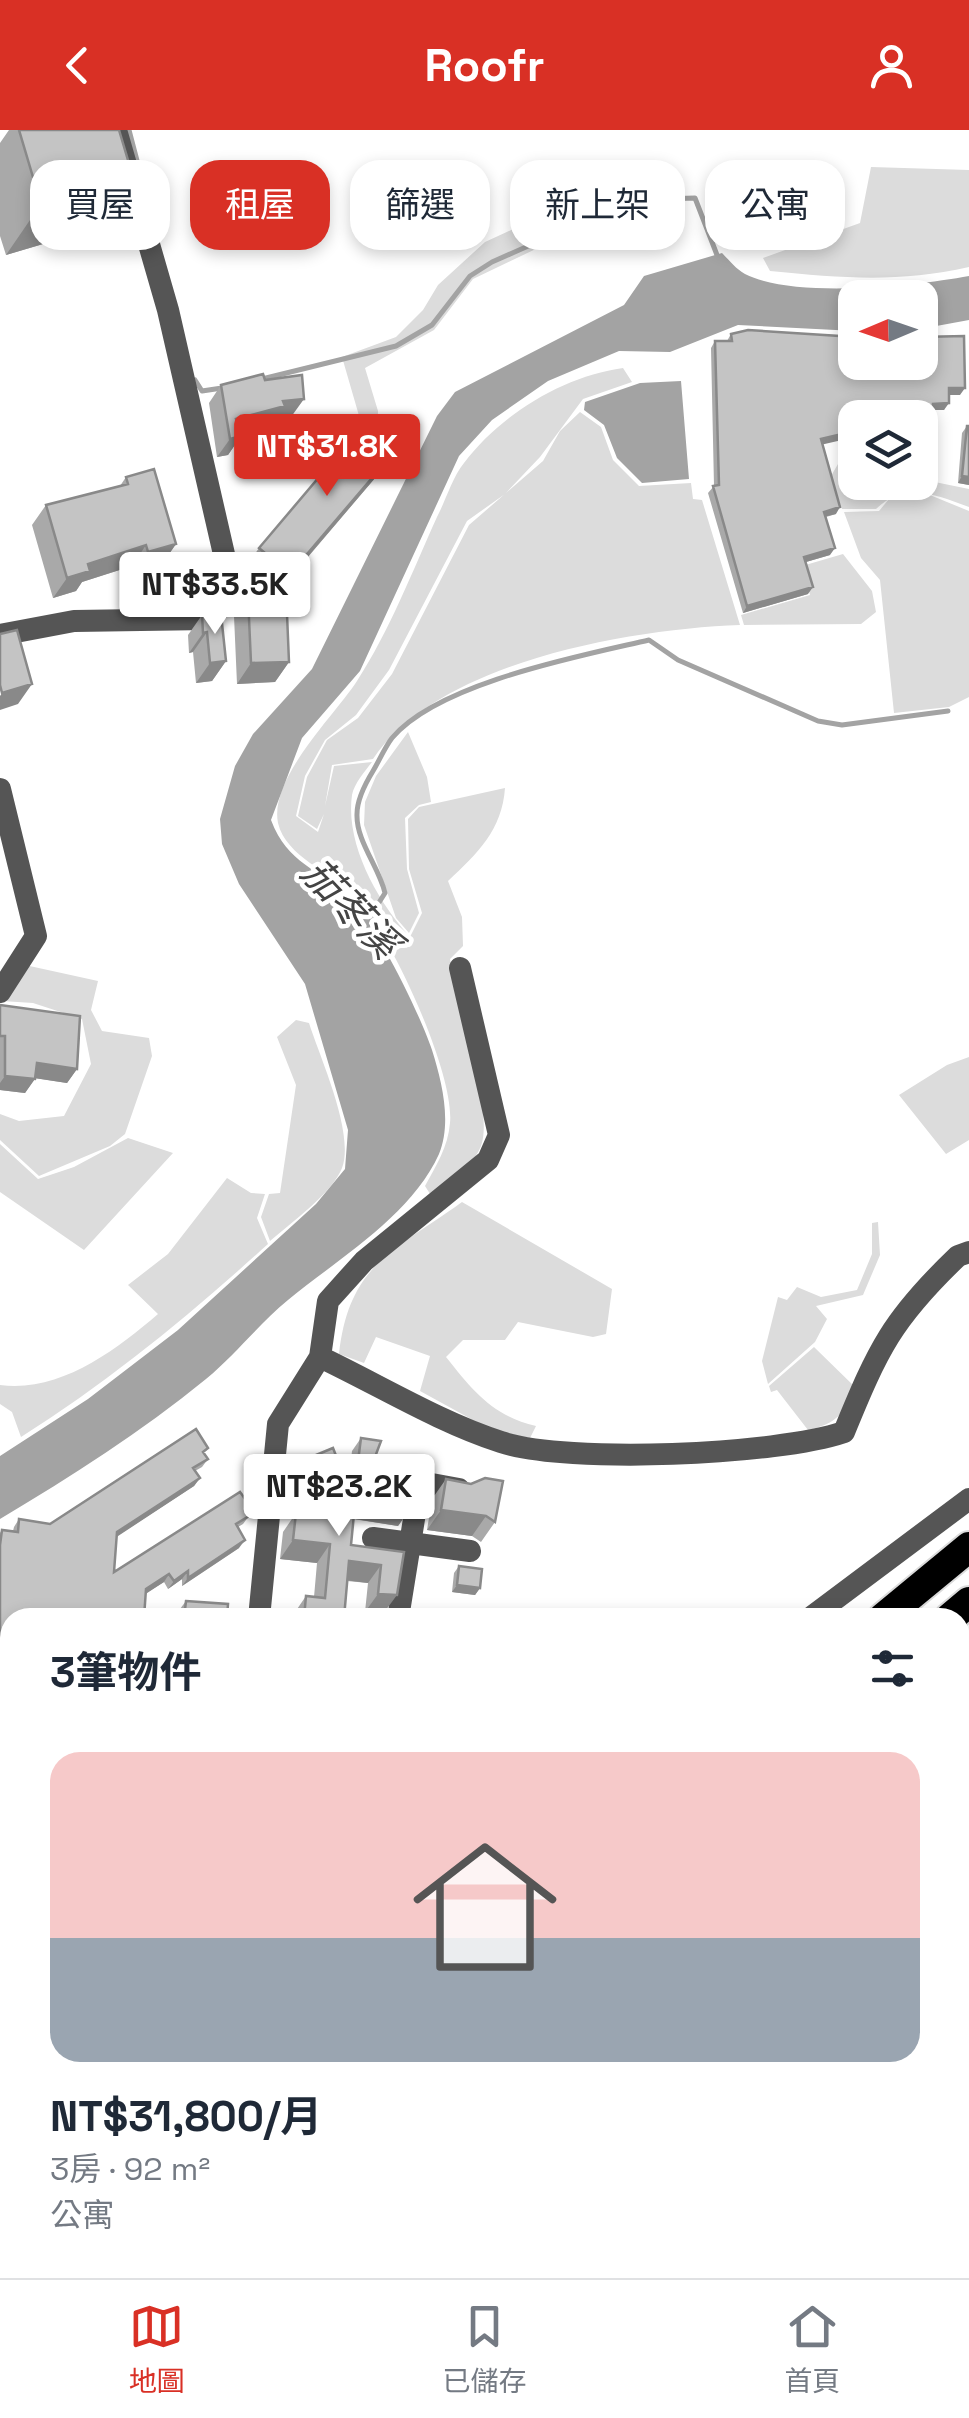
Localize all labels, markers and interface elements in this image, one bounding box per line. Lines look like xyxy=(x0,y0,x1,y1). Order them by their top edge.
text: Roofr xyxy=(424,37,545,94)
icon: back xyxy=(50,38,105,93)
icon: person xyxy=(864,38,919,93)
chip: 買屋 xyxy=(30,160,170,250)
chip: 租屋 xyxy=(190,160,330,250)
chip: 篩選 xyxy=(350,160,490,250)
chip: 新上架 xyxy=(510,160,685,250)
chip: 公寓 xyxy=(705,160,845,250)
north arrow xyxy=(838,280,938,380)
map controls xyxy=(838,280,938,500)
button: layers xyxy=(838,400,938,500)
pin: NT$31.8K xyxy=(224,414,430,499)
text: NT$31.8K xyxy=(256,426,398,466)
pin: NT$33.5K xyxy=(112,552,318,637)
text: NT$33.5K xyxy=(141,564,289,604)
water label: 茄苳溪 xyxy=(291,847,414,973)
pin: NT$23.2K xyxy=(236,1454,442,1539)
text: NT$23.2K xyxy=(266,1466,412,1506)
icon: filters xyxy=(865,1641,920,1696)
text: 3筆物件 xyxy=(50,1646,202,1699)
icon: home xyxy=(395,1817,575,1997)
text: NT$31,800/月 xyxy=(50,2090,322,2143)
text: 3房 · 92 m² xyxy=(50,2149,210,2189)
text: 公寓 xyxy=(50,2195,114,2235)
tab: 地圖 xyxy=(129,2299,185,2399)
tab: 已儲存 xyxy=(442,2299,526,2399)
tab: 首頁 xyxy=(784,2299,840,2399)

